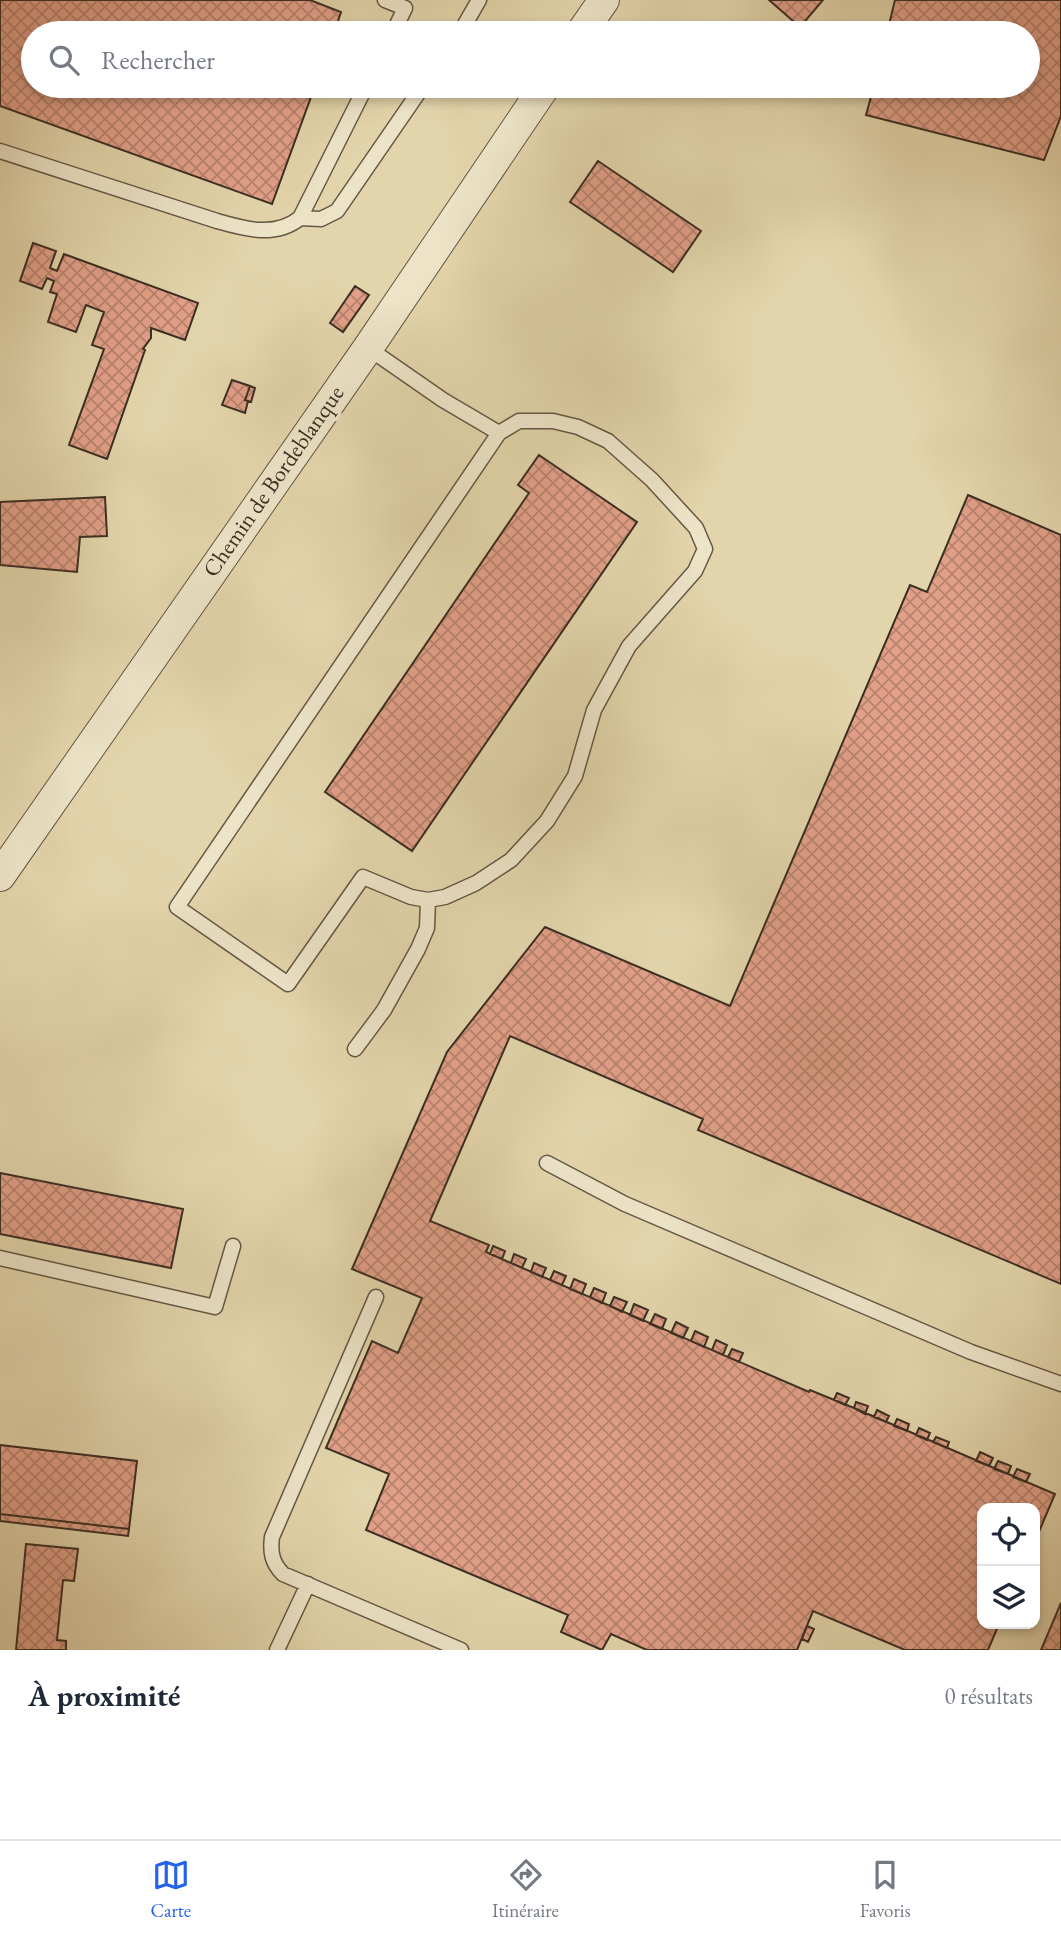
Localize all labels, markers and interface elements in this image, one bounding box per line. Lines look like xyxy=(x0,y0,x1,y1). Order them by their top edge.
search box xyxy=(21,21,1040,98)
icon: search xyxy=(45,41,83,79)
text: Rechercher xyxy=(101,43,215,77)
street label: Chemin de Bordeblanque xyxy=(196,379,350,583)
map controls xyxy=(977,1503,1040,1629)
button: locate xyxy=(977,1503,1040,1566)
button: layers xyxy=(977,1566,1040,1629)
text: À proximité xyxy=(28,1676,180,1715)
text: 0 résultats xyxy=(945,1681,1033,1711)
tab: Carte xyxy=(150,1856,191,1923)
tab: Itinéraire xyxy=(492,1856,559,1923)
tab: Favoris xyxy=(860,1856,911,1923)

